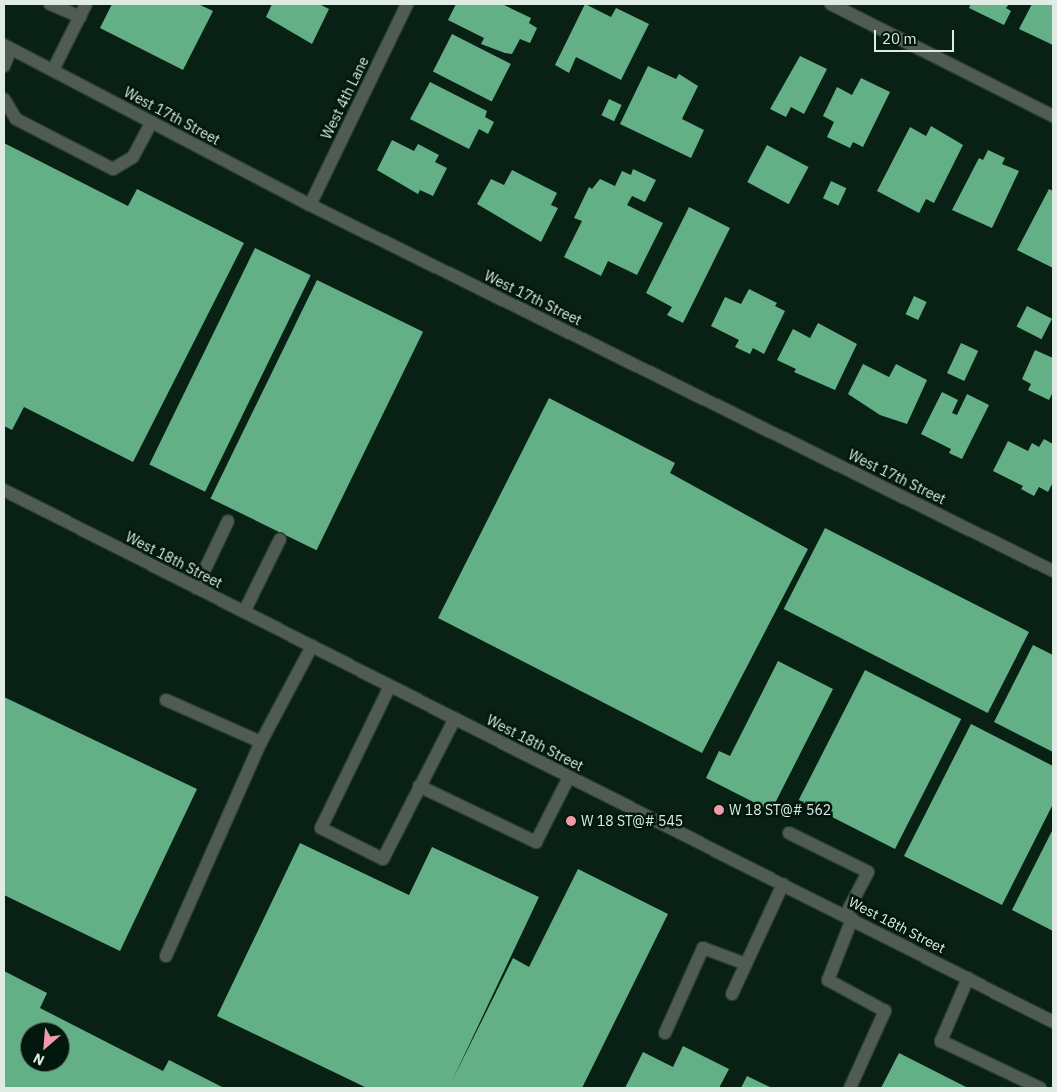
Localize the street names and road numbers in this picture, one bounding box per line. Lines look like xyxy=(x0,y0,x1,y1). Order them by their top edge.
street label: West 4th Lane xyxy=(318,54,372,142)
street label: West 17th Street xyxy=(121,84,223,148)
street label: West 17th Street xyxy=(482,267,584,329)
street label: West 17th Street xyxy=(846,446,948,508)
street label: West 18th Street xyxy=(123,528,225,592)
street label: West 18th Street xyxy=(484,711,586,775)
street label: West 18th Street xyxy=(846,893,948,957)

